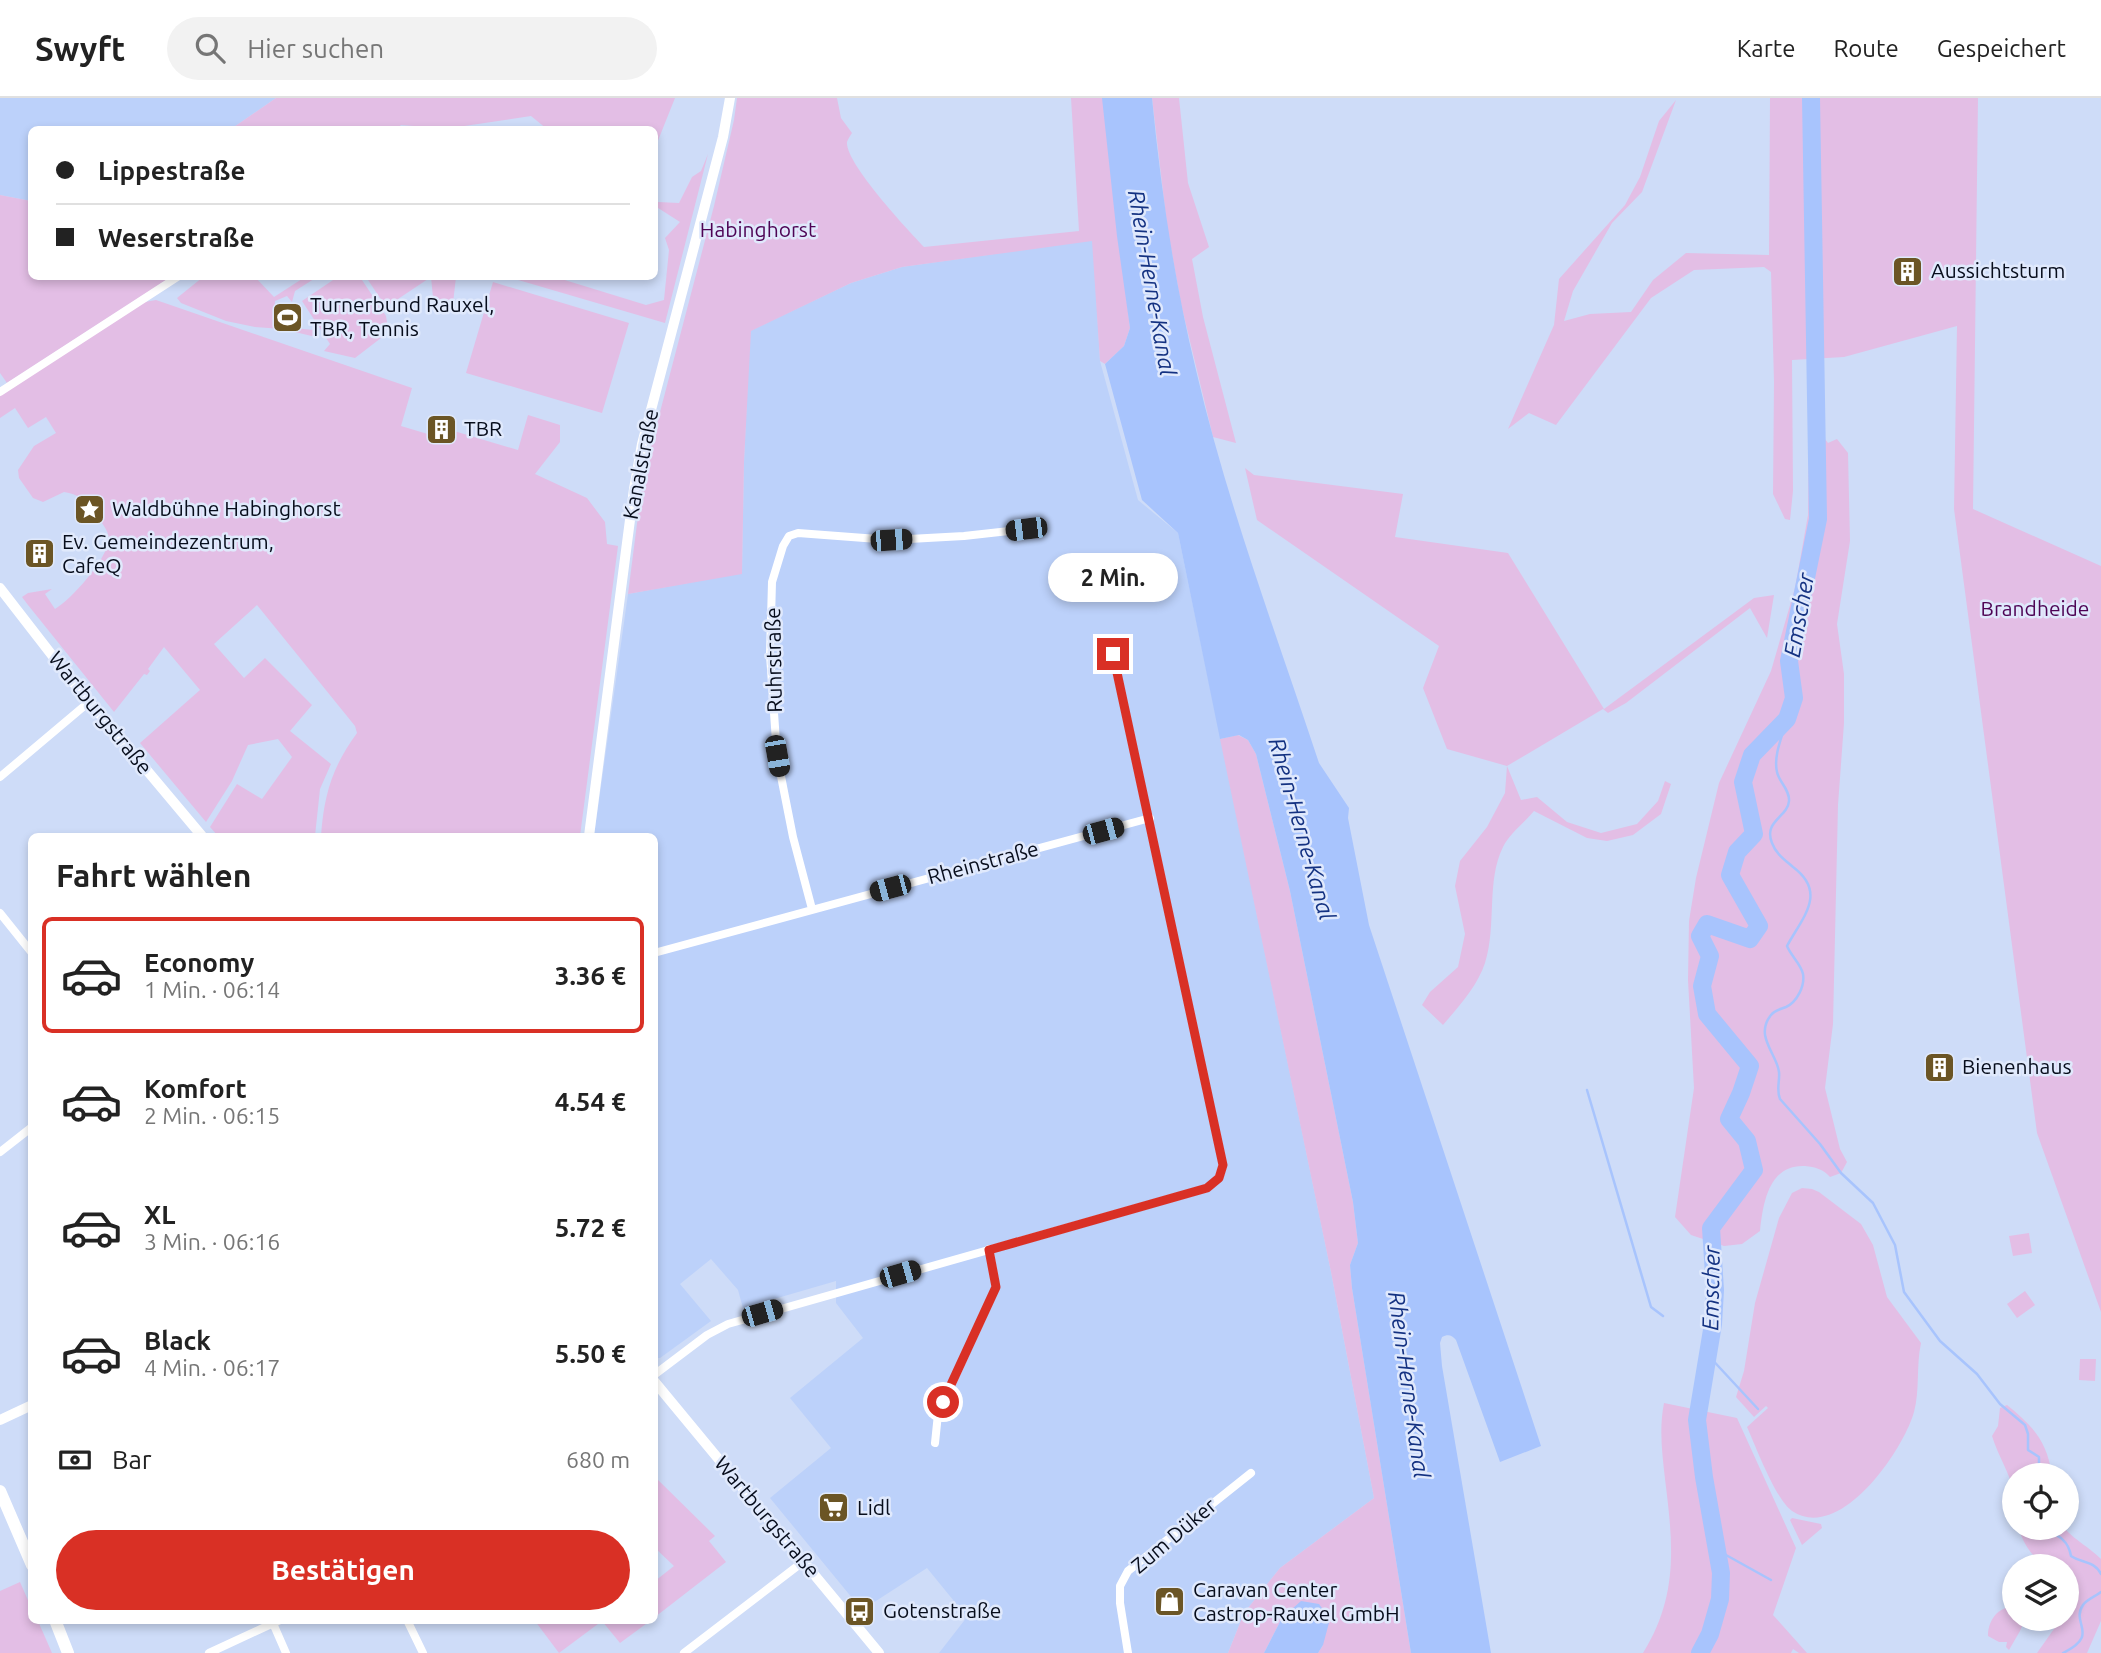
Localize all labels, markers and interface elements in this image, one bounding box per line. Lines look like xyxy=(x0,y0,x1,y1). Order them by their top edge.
search box xyxy=(167,17,657,80)
icon: search xyxy=(191,29,229,67)
text: Swyft xyxy=(35,30,125,67)
text: Hier suchen xyxy=(247,34,384,63)
text: Karte xyxy=(1737,35,1795,62)
text: Route xyxy=(1833,35,1899,62)
text: Gespeichert xyxy=(1937,35,2066,62)
text: Lippestraße xyxy=(98,156,245,185)
water label: Rhein-Herne-Kanal xyxy=(1124,188,1181,378)
park label: Habinghorst xyxy=(700,217,816,241)
text: Weserstraße xyxy=(98,223,255,252)
building icon: Aussichtsturm xyxy=(1891,254,1925,288)
place label: Aussichtsturm xyxy=(1931,258,2065,282)
place label: Turnerbund Rauxel, TBR, Tennis xyxy=(310,292,494,340)
sports icon: Turnerbund Rauxel, TBR, Tennis xyxy=(270,300,304,334)
street label: Kanalstraße xyxy=(618,406,663,521)
building icon: TBR xyxy=(424,412,458,446)
place label: TBR xyxy=(464,416,502,440)
place icon: Waldbühne Habinghorst xyxy=(72,492,106,526)
place label: Waldbühne Habinghorst xyxy=(112,496,341,520)
car xyxy=(1004,516,1049,542)
car xyxy=(870,528,913,552)
place label: Ev. Gemeindezentrum, CafeQ xyxy=(62,529,274,577)
building icon: Ev. Gemeindezentrum, CafeQ xyxy=(22,537,56,571)
callout: 2 Min. xyxy=(1048,552,1178,602)
text: 2 Min. xyxy=(1081,565,1145,590)
water label: Emscher xyxy=(1779,570,1818,659)
park label: Brandheide xyxy=(1981,596,2089,620)
street label: Ruhrstraße xyxy=(760,607,786,713)
route end xyxy=(1097,638,1129,670)
street label: Wartburgstraße xyxy=(44,646,158,778)
car xyxy=(764,733,791,779)
water label: Rhein-Herne-Kanal xyxy=(1264,735,1341,923)
car xyxy=(1080,815,1127,847)
street label: Rheinstraße xyxy=(925,836,1041,888)
text: Fahrt wählen xyxy=(56,857,251,893)
car xyxy=(867,872,914,904)
icon: car xyxy=(60,944,123,1007)
text: Economy xyxy=(144,948,254,977)
text: 3.36 € xyxy=(555,961,626,990)
text: 1 Min. · 06:14 xyxy=(144,977,280,1002)
building icon: Bienenhaus xyxy=(1922,1050,1956,1084)
place label: Bienenhaus xyxy=(1962,1054,2072,1078)
icon: car xyxy=(60,1070,123,1133)
text: Komfort xyxy=(144,1074,247,1103)
text: 4.54 € xyxy=(555,1087,626,1116)
text: 2 Min. · 06:15 xyxy=(144,1103,280,1128)
icon: car xyxy=(60,1196,123,1259)
text: XL xyxy=(144,1200,175,1229)
text: 5.72 € xyxy=(555,1213,626,1242)
text: 3 Min. · 06:16 xyxy=(144,1229,280,1254)
water label: Emscher xyxy=(1697,1244,1724,1331)
car xyxy=(877,1258,924,1290)
water label: Rhein-Herne-Kanal xyxy=(1384,1290,1435,1481)
car xyxy=(739,1297,786,1329)
icon: car xyxy=(60,1322,123,1385)
text: Black xyxy=(144,1326,211,1355)
text: 5.50 € xyxy=(555,1339,626,1368)
text: 4 Min. · 06:17 xyxy=(144,1355,280,1380)
route start xyxy=(927,1386,959,1418)
icon: cash xyxy=(56,1441,94,1479)
text: Bar xyxy=(112,1445,152,1474)
text: 680 m xyxy=(566,1447,630,1472)
street label: Wartburgstraße xyxy=(710,1451,825,1582)
map controls xyxy=(2002,1463,2079,1631)
button: locate xyxy=(2002,1463,2079,1540)
supermarket icon: Lidl xyxy=(817,1491,851,1525)
street label: Zum Düker xyxy=(1126,1493,1221,1578)
place label: Lidl xyxy=(857,1495,891,1519)
button: Bestätigen xyxy=(56,1530,630,1610)
button: layers xyxy=(2002,1554,2079,1631)
place label: Caravan Center Castrop-Rauxel GmbH xyxy=(1193,1577,1400,1625)
shop icon: Caravan Center Castrop-Rauxel GmbH xyxy=(1153,1585,1187,1619)
bus stop icon: Gotenstraße xyxy=(843,1594,877,1628)
place label: Gotenstraße xyxy=(883,1598,1001,1622)

